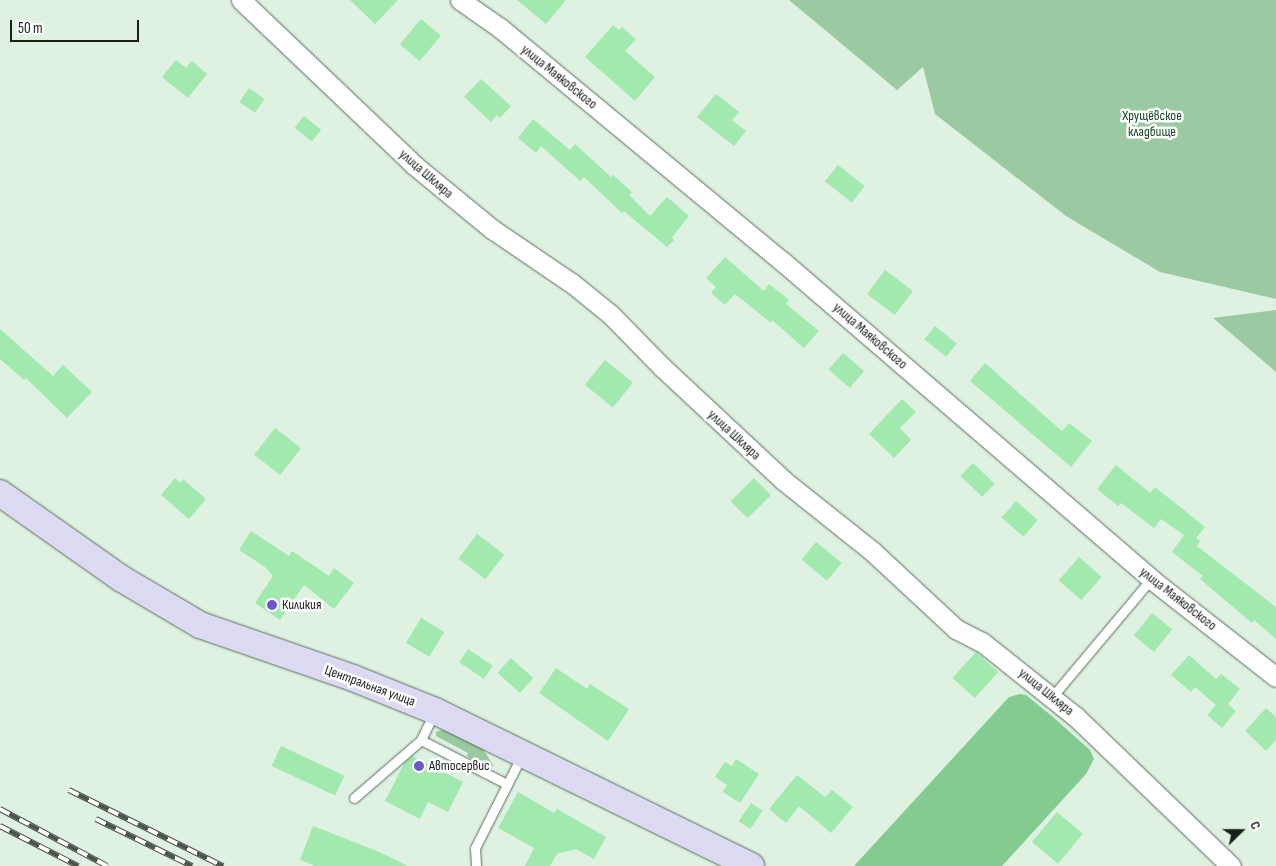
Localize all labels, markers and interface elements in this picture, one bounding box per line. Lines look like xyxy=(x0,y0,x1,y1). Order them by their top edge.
scale bar xyxy=(12,10,141,42)
text: 50 m xyxy=(18,19,43,38)
street label: улица Маяковского xyxy=(518,41,600,113)
park label: Хрущёвское кладбище xyxy=(1122,108,1182,140)
street label: улица Шкляра xyxy=(396,146,456,202)
street label: улица Маяковского xyxy=(829,299,911,373)
street label: улица Шкляра xyxy=(704,406,764,464)
street label: улица Маяковского xyxy=(1136,564,1220,634)
place label: Киликия xyxy=(282,597,321,613)
marker: Киликия xyxy=(266,599,278,611)
street label: Центральная улица xyxy=(322,662,418,710)
street label: улица Шкляра xyxy=(1015,665,1077,719)
place label: Автосервис xyxy=(429,758,490,774)
marker: Автосервис xyxy=(413,760,425,772)
north arrow xyxy=(1216,806,1266,856)
text: С xyxy=(1246,819,1265,832)

